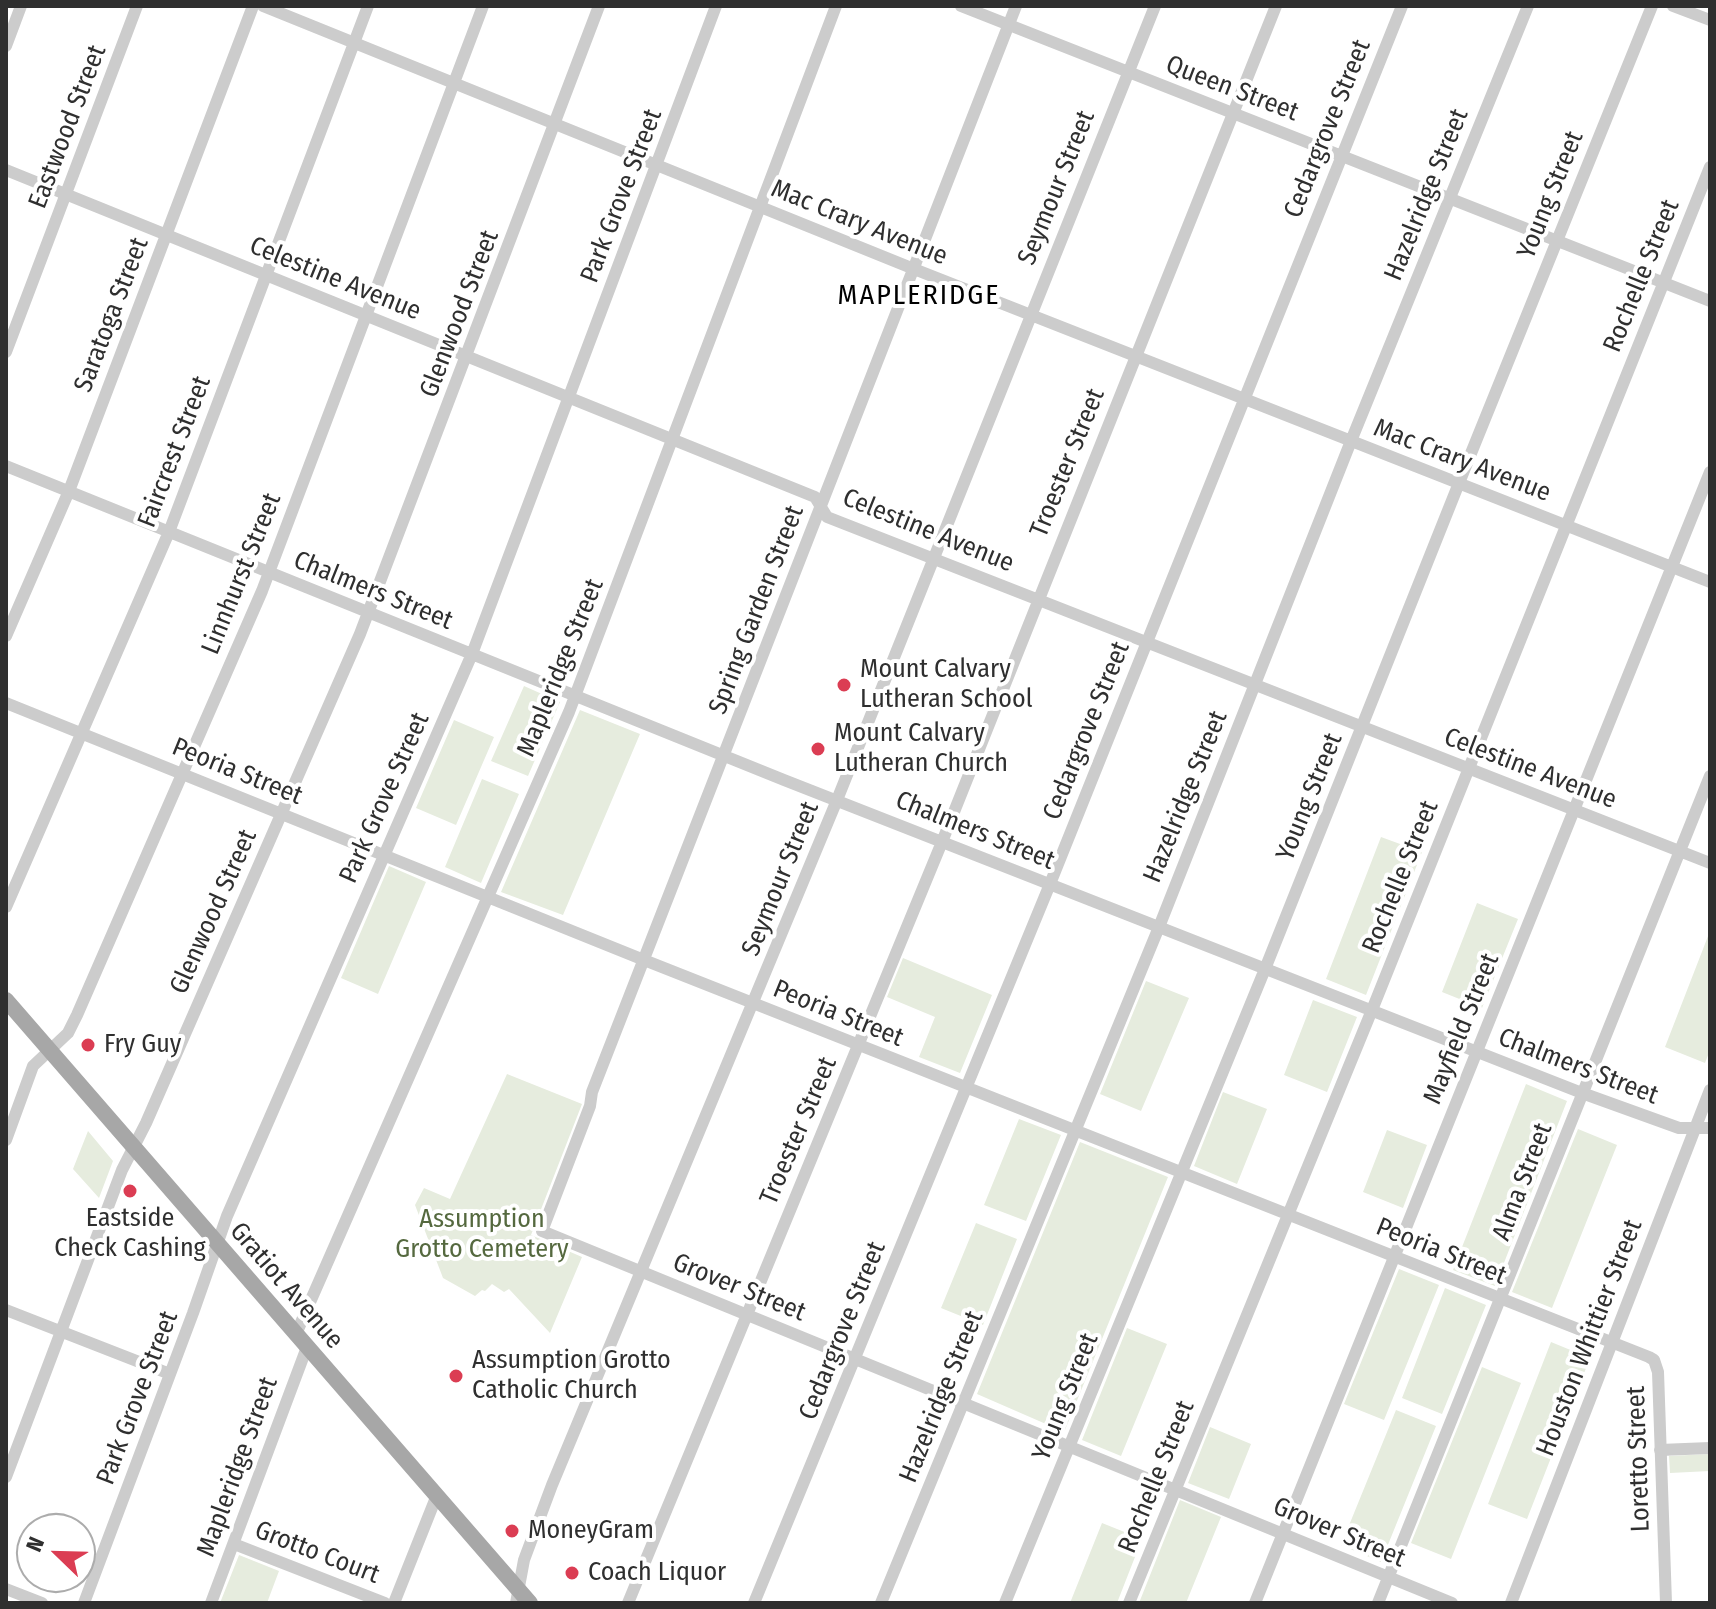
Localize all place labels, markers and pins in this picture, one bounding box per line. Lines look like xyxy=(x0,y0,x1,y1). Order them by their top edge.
place label: Mount Calvary Lutheran School xyxy=(860,654,1033,716)
marker: Mount Calvary Lutheran School xyxy=(835,676,853,694)
place label: Mount Calvary Lutheran Church xyxy=(834,718,1008,780)
marker: Mount Calvary Lutheran Church xyxy=(809,740,827,758)
place label: Fry Guy xyxy=(104,1029,181,1061)
marker: Fry Guy xyxy=(79,1036,97,1054)
marker: Eastside Check Cashing xyxy=(121,1182,139,1200)
place label: Eastside Check Cashing xyxy=(54,1203,206,1264)
place label: Assumption Grotto Catholic Church xyxy=(472,1345,671,1406)
marker: Assumption Grotto Catholic Church xyxy=(447,1367,465,1385)
place label: MoneyGram xyxy=(528,1515,654,1547)
marker: MoneyGram xyxy=(503,1522,521,1540)
place label: Coach Liquor xyxy=(588,1557,726,1589)
marker: Coach Liquor xyxy=(563,1564,581,1582)

